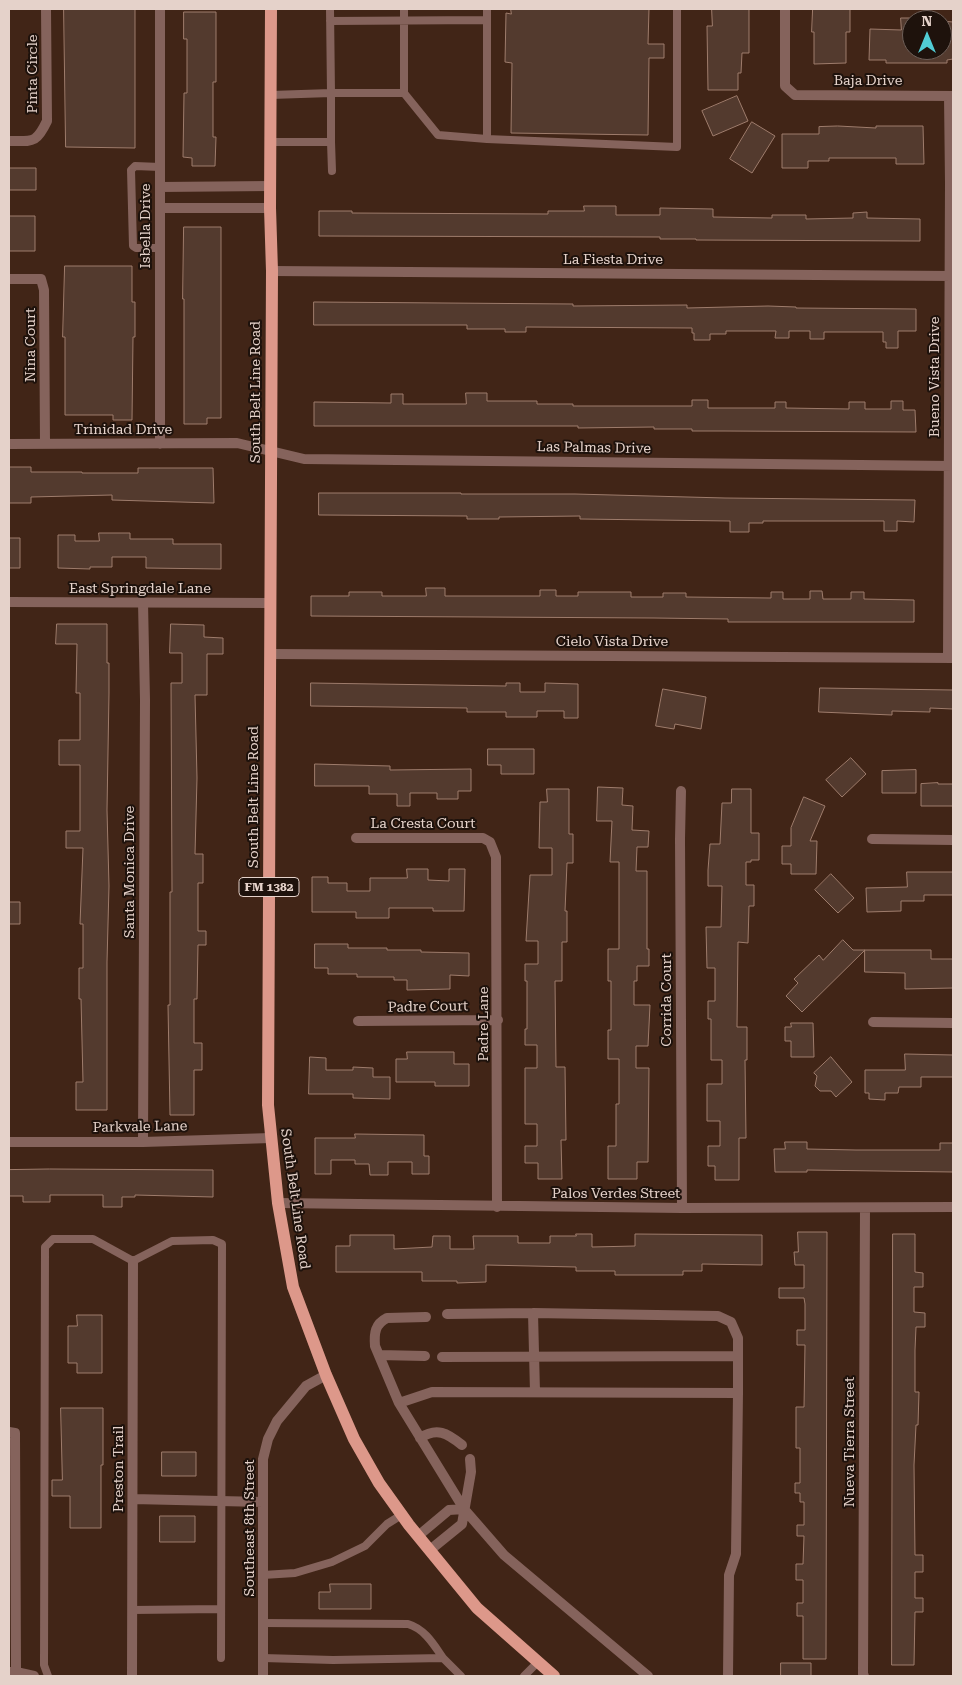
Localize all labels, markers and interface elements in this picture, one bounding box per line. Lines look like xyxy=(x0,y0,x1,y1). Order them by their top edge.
north arrow xyxy=(902,10,952,60)
text: N xyxy=(922,13,932,29)
street label: Pinta Circle xyxy=(25,35,41,113)
street label: Baja Drive xyxy=(834,73,902,89)
street label: Isbella Drive xyxy=(138,184,154,268)
street label: La Fiesta Drive xyxy=(563,252,663,268)
street label: Nina Court xyxy=(23,308,39,382)
street label: Bueno Vista Drive xyxy=(927,317,943,437)
street label: South Belt Line Road xyxy=(248,321,264,463)
street label: Trinidad Drive xyxy=(74,422,172,438)
street label: Las Palmas Drive xyxy=(537,439,651,457)
street label: East Springdale Lane xyxy=(69,581,211,597)
street label: Cielo Vista Drive xyxy=(556,634,668,650)
street label: South Belt Line Road xyxy=(246,726,262,868)
street label: Santa Monica Drive xyxy=(122,806,138,938)
street label: La Cresta Court xyxy=(371,816,475,832)
road number: FM 1382 xyxy=(239,878,299,896)
street label: Corrida Court xyxy=(659,953,675,1047)
street label: Padre Lane xyxy=(476,987,492,1061)
street label: Padre Court xyxy=(388,998,468,1016)
street label: Parkvale Lane xyxy=(92,1118,188,1136)
street label: South Belt Line Road xyxy=(277,1128,313,1270)
street label: Palos Verdes Street xyxy=(552,1186,680,1202)
street label: Nueva Tierra Street xyxy=(842,1377,858,1507)
street label: Preston Trail xyxy=(111,1426,127,1512)
street label: Southeast 8th Street xyxy=(242,1460,258,1596)

